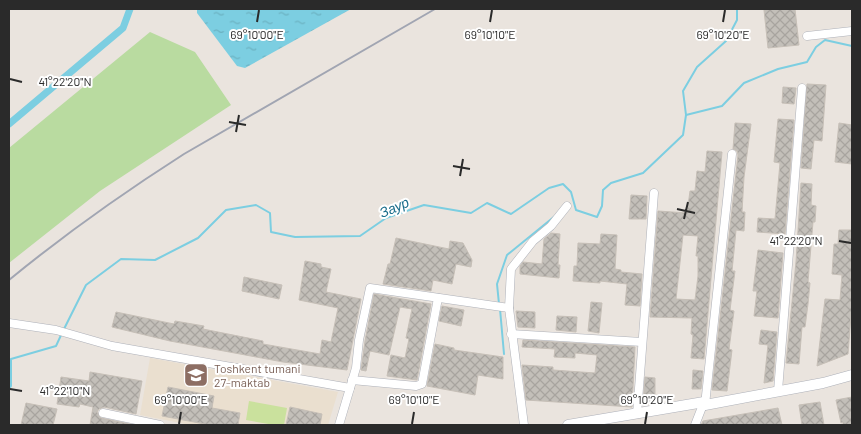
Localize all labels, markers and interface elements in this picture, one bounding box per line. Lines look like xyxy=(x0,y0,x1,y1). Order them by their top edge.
text: 69°10'00"E xyxy=(230,27,284,41)
text: 69°10'10"E xyxy=(465,27,515,41)
text: 69°10'20"E xyxy=(696,27,750,41)
text: 41°22'20"N xyxy=(38,74,92,88)
water label: Заур xyxy=(377,193,412,221)
text: 41°22'20"N xyxy=(769,233,823,247)
place label: Toshkent tumani 27-maktab xyxy=(214,361,301,389)
school or university icon: Toshkent tumani 27-maktab xyxy=(183,362,209,388)
text: 41°22'10"N xyxy=(40,383,90,397)
text: 69°10'00"E xyxy=(154,392,208,406)
text: 69°10'10"E xyxy=(389,392,439,406)
text: 69°10'20"E xyxy=(620,392,674,406)

